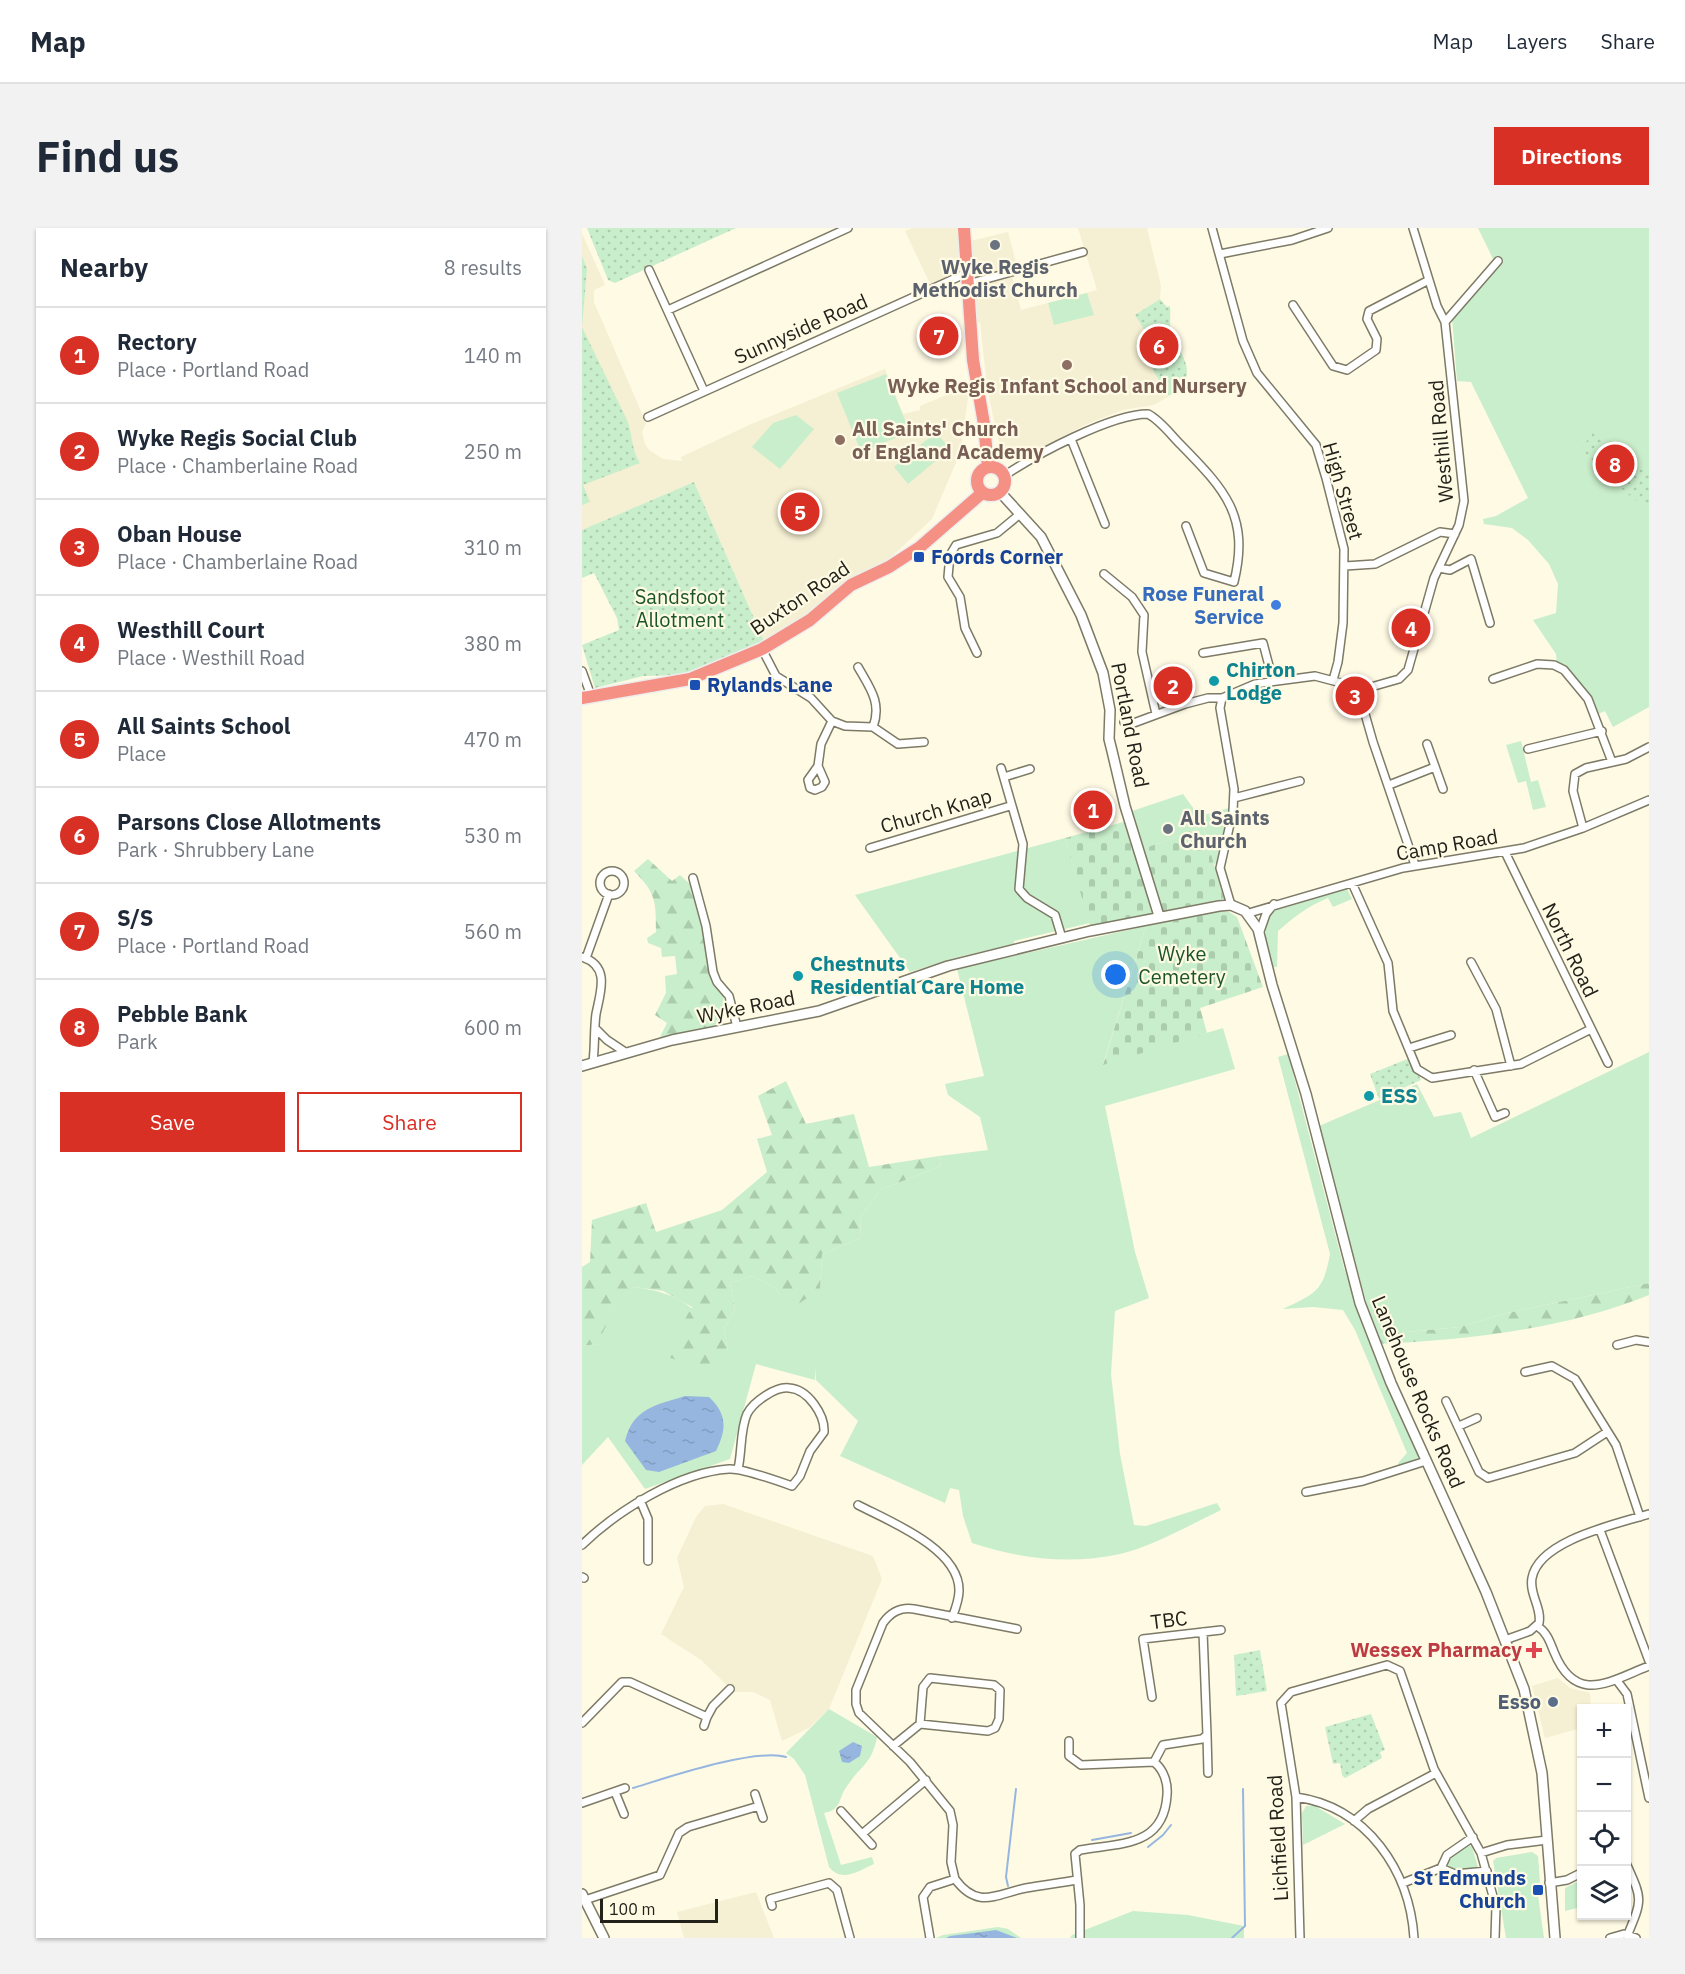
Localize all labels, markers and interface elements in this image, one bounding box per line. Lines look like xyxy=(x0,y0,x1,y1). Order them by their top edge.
text: Map xyxy=(30,23,86,60)
text: Map xyxy=(1433,27,1473,55)
text: Layers xyxy=(1506,27,1568,55)
text: Share xyxy=(1601,27,1655,55)
button: Directions xyxy=(1494,127,1649,185)
text: Find us xyxy=(36,129,179,184)
marker: Wyke Regis Methodist Church xyxy=(988,238,1002,252)
text: Nearby xyxy=(60,250,148,284)
place label: Wyke Regis Methodist Church xyxy=(912,253,1078,303)
text: 8 results xyxy=(444,254,522,281)
street label: Sunnyside Road xyxy=(730,287,872,370)
pin: 7 xyxy=(920,314,958,358)
pin: 6 xyxy=(1140,324,1178,368)
text: Rectory xyxy=(117,327,197,356)
text: 1 xyxy=(74,342,86,369)
text: 140 m xyxy=(464,342,522,369)
text: Place · Portland Road xyxy=(117,356,309,383)
marker: Wyke Regis Infant School and Nursery xyxy=(1060,358,1074,372)
place label: Wyke Regis Infant School and Nursery xyxy=(887,372,1247,399)
street label: Westhill Road xyxy=(1422,379,1459,503)
place label: All Saints' Church of England Academy xyxy=(852,415,1044,465)
text: Wyke Regis Social Club xyxy=(117,423,357,452)
marker: All Saints' Church of England Academy xyxy=(833,433,847,447)
text: 2 xyxy=(74,438,86,465)
text: 250 m xyxy=(464,438,522,465)
street label: High Street xyxy=(1317,439,1370,543)
pin: 8 xyxy=(1596,442,1634,486)
text: Place · Chamberlaine Road xyxy=(117,452,358,479)
pin: 5 xyxy=(780,490,820,534)
text: Oban House xyxy=(117,519,242,548)
text: 3 xyxy=(74,534,86,561)
text: 310 m xyxy=(464,534,522,561)
place label: Foords Corner xyxy=(931,543,1063,570)
text: Place · Chamberlaine Road xyxy=(117,548,358,575)
marker: Foords Corner xyxy=(912,550,926,564)
street label: Buxton Road xyxy=(745,554,855,641)
place label: Rose Funeral Service xyxy=(1142,580,1264,630)
park label: Sandsfoot Allotment xyxy=(635,583,725,633)
marker: Rose Funeral Service xyxy=(1269,598,1283,612)
pin: 4 xyxy=(1392,606,1430,650)
text: Westhill Court xyxy=(117,615,265,644)
text: 4 xyxy=(74,630,86,657)
text: 380 m xyxy=(464,630,522,657)
text: Place · Westhill Road xyxy=(117,644,305,671)
place label: Chirton Lodge xyxy=(1226,656,1296,706)
street label: Portland Road xyxy=(1105,660,1156,790)
pin: 2 xyxy=(1154,664,1192,708)
place label: Rylands Lane xyxy=(707,671,833,698)
marker: Chirton Lodge xyxy=(1207,674,1221,688)
pin: 3 xyxy=(1336,674,1374,718)
marker: Rylands Lane xyxy=(688,678,702,692)
text: All Saints School xyxy=(117,711,290,740)
text: 5 xyxy=(74,726,86,753)
text: 470 m xyxy=(464,726,522,753)
text: Place xyxy=(117,740,166,767)
street label: Church Knap xyxy=(877,782,995,839)
pin: 1 xyxy=(1074,788,1112,832)
place label: All Saints Church xyxy=(1180,804,1270,854)
text: Parsons Close Allotments xyxy=(117,807,381,836)
text: 6 xyxy=(74,822,86,849)
text: 530 m xyxy=(464,822,522,849)
marker: All Saints Church xyxy=(1161,822,1175,836)
street label: Camp Road xyxy=(1394,822,1500,867)
text: Park · Shrubbery Lane xyxy=(117,836,315,863)
street label: North Road xyxy=(1536,898,1605,1001)
text: S/S xyxy=(117,903,153,932)
text: 7 xyxy=(74,918,86,945)
text: 560 m xyxy=(464,918,522,945)
text: Place · Portland Road xyxy=(117,932,309,959)
park label: Wyke Cemetery xyxy=(1138,940,1226,990)
place label: Chestnuts Residential Care Home xyxy=(810,950,1024,1000)
your location xyxy=(1101,960,1130,989)
marker: Chestnuts Residential Care Home xyxy=(791,969,805,983)
street label: Wyke Road xyxy=(694,984,797,1029)
text: Pebble Bank xyxy=(117,999,247,1028)
text: 8 xyxy=(74,1014,86,1041)
text: 600 m xyxy=(464,1014,522,1041)
text: Park xyxy=(117,1028,157,1055)
place label: ESS xyxy=(1381,1082,1418,1109)
marker: ESS xyxy=(1362,1089,1376,1103)
button: Save xyxy=(60,1092,285,1152)
button: Share xyxy=(297,1092,522,1152)
street label: Lanehouse Rocks Road xyxy=(1366,1291,1471,1492)
street label: TBC xyxy=(1149,1604,1189,1635)
place label: Wessex Pharmacy xyxy=(1350,1636,1522,1663)
marker: Wessex Pharmacy xyxy=(1527,1643,1541,1657)
place label: Esso xyxy=(1498,1688,1541,1715)
marker: Esso xyxy=(1546,1695,1560,1709)
map controls xyxy=(1577,1704,1631,1920)
button: + xyxy=(1577,1704,1631,1758)
button: − xyxy=(1577,1758,1631,1812)
street label: Lichfield Road xyxy=(1261,1774,1294,1902)
button: locate xyxy=(1577,1812,1631,1866)
place label: St Edmunds Church xyxy=(1413,1864,1526,1914)
button: layers xyxy=(1577,1866,1631,1920)
marker: St Edmunds Church xyxy=(1531,1883,1545,1897)
scale bar xyxy=(600,1896,718,1924)
text: 100 m xyxy=(609,1899,656,1919)

